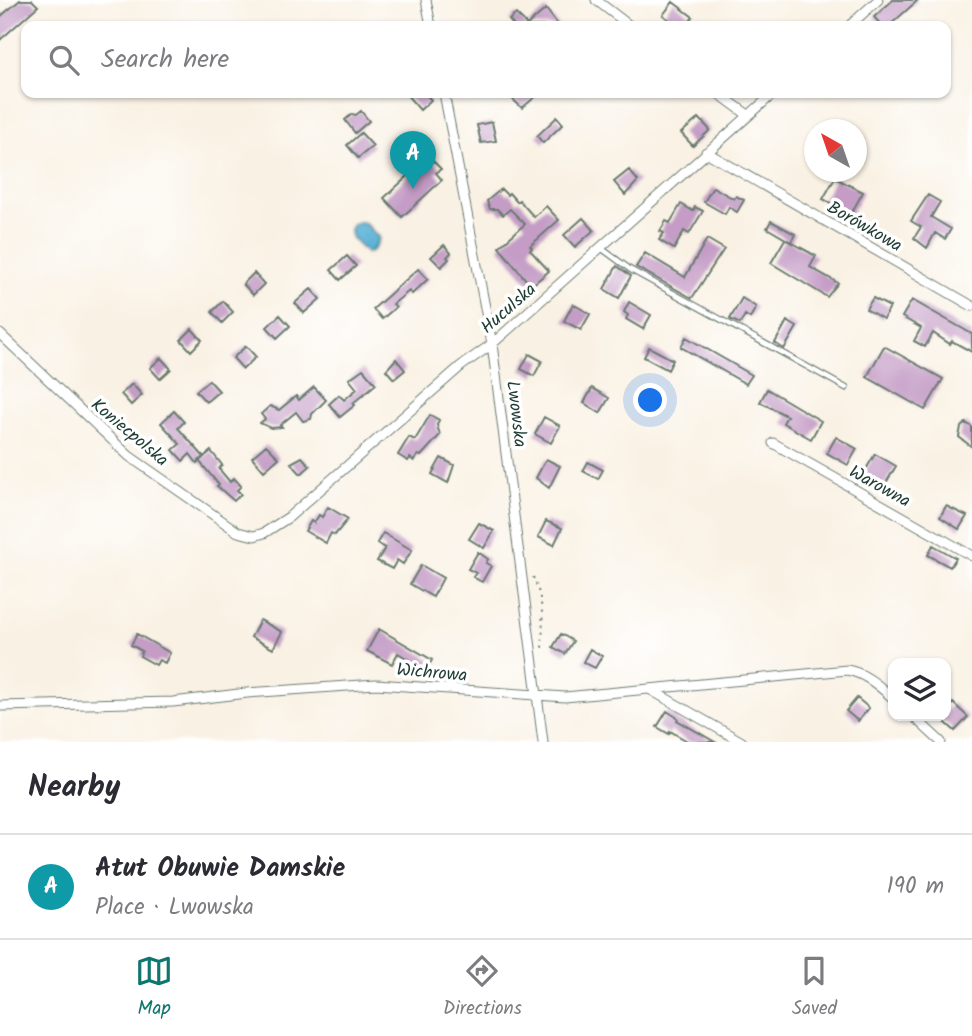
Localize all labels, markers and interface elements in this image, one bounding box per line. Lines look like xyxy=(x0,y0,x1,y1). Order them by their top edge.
search box xyxy=(21,21,951,98)
text: Search here xyxy=(101,39,229,81)
icon: search xyxy=(45,41,83,79)
north arrow xyxy=(804,119,867,182)
pin: A xyxy=(390,131,436,189)
street label: Borówkowa xyxy=(821,194,907,261)
street label: Huculska xyxy=(474,276,544,342)
street label: Lwowska xyxy=(497,379,534,449)
your location xyxy=(633,383,667,417)
street label: Koniecpolska xyxy=(84,392,175,475)
street label: Warowna xyxy=(843,458,916,516)
street label: Wichrowa xyxy=(395,656,468,691)
map controls xyxy=(888,658,951,721)
button: layers xyxy=(888,658,951,721)
text: Nearby xyxy=(28,764,120,812)
text: Atut Obuwie Damskie xyxy=(95,848,345,890)
text: A xyxy=(44,869,58,905)
text: 190 m xyxy=(887,869,944,905)
text: Place · Lwowska xyxy=(95,890,254,926)
tab: Map xyxy=(135,952,173,1024)
tab: Directions xyxy=(443,952,522,1024)
tab: Saved xyxy=(792,952,837,1024)

